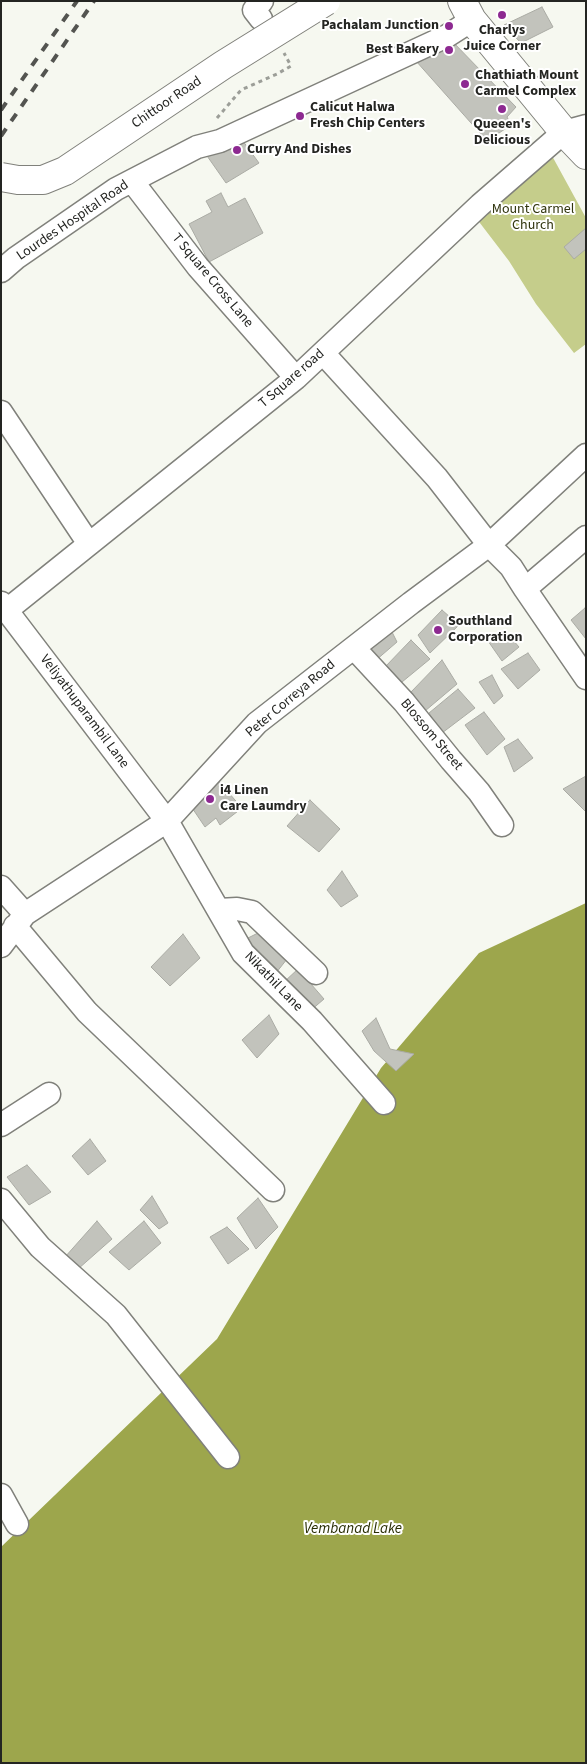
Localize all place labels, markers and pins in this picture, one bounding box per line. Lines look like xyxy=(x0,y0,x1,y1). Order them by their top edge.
marker: Charlys Juice Corner xyxy=(496,9,508,21)
place label: Pachalam Junction xyxy=(321,18,439,34)
marker: Pachalam Junction xyxy=(443,20,455,32)
place label: Charlys Juice Corner xyxy=(463,23,541,56)
place label: Best Bakery xyxy=(366,42,439,58)
marker: Best Bakery xyxy=(443,44,455,56)
place label: Chathiath Mount Carmel Complex xyxy=(475,68,579,100)
marker: Chathiath Mount Carmel Complex xyxy=(459,78,471,90)
place label: Calicut Halwa Fresh Chip Centers xyxy=(310,100,425,132)
marker: Queeen's Delicious xyxy=(496,103,508,115)
marker: Calicut Halwa Fresh Chip Centers xyxy=(294,110,306,122)
place label: Queeen's Delicious xyxy=(473,117,531,150)
place label: Curry And Dishes xyxy=(247,142,352,158)
marker: Curry And Dishes xyxy=(231,144,243,156)
place label: Southland Corporation xyxy=(448,614,523,646)
marker: Southland Corporation xyxy=(432,624,444,636)
place label: i4 Linen Care Laumdry xyxy=(220,783,307,816)
marker: i4 Linen Care Laumdry xyxy=(204,793,216,805)

